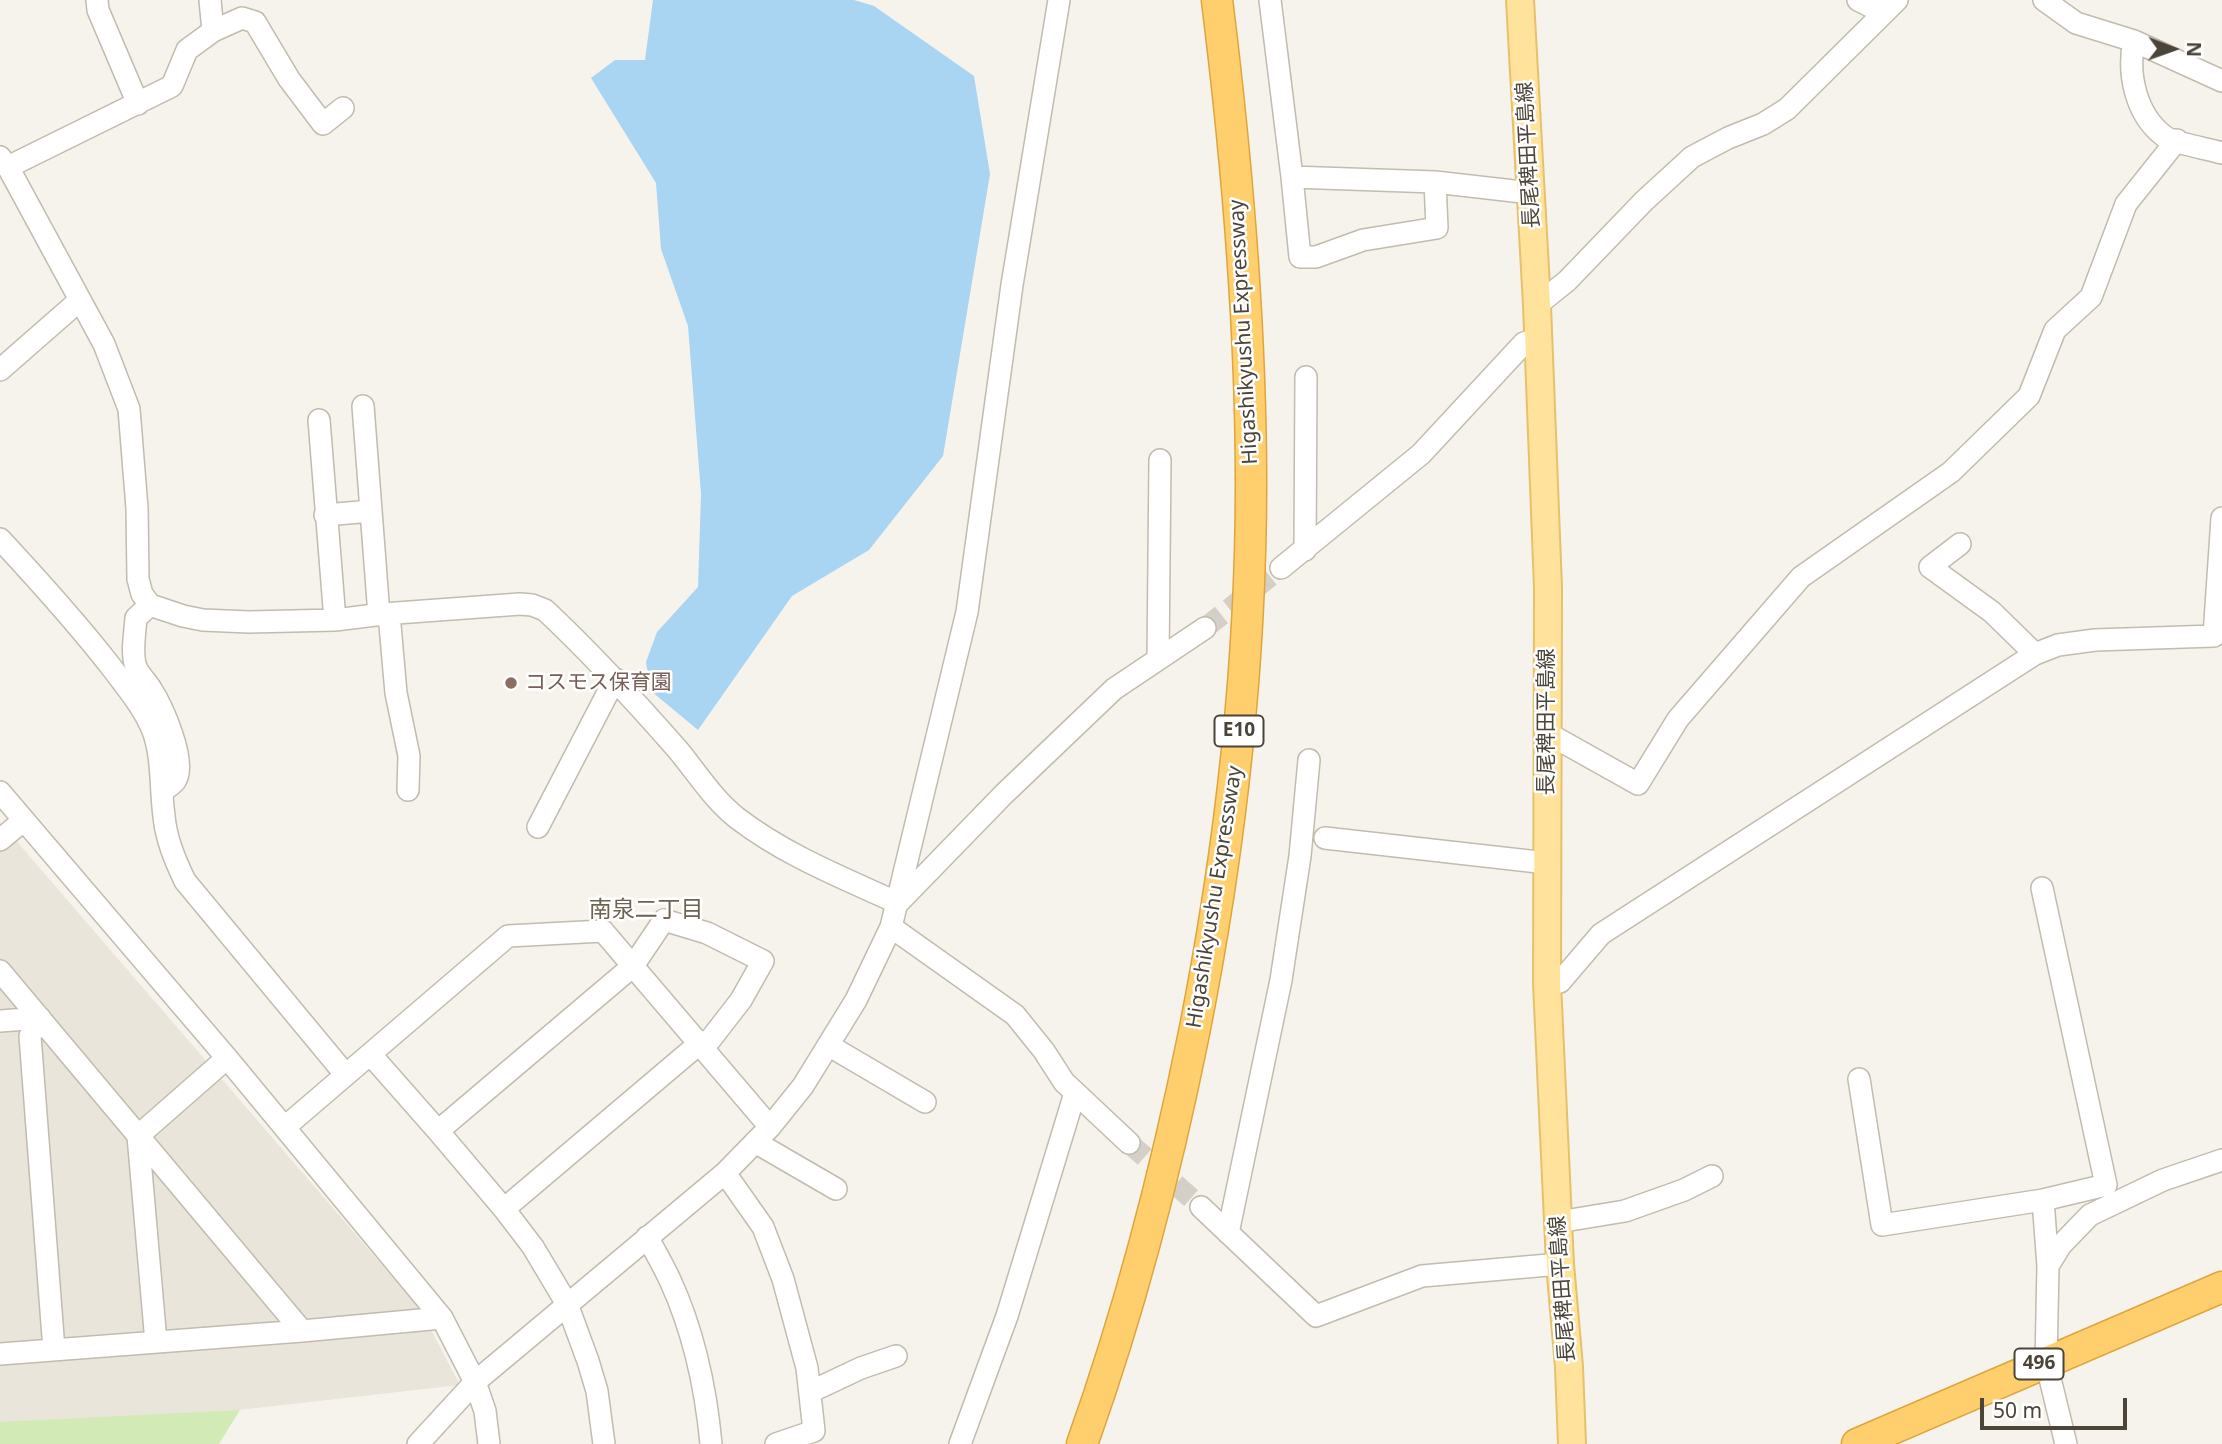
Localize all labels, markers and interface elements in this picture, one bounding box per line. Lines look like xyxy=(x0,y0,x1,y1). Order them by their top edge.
north arrow xyxy=(2138,14,2208,84)
text: N xyxy=(2181,41,2207,57)
street label: 長尾稗田平島線 xyxy=(1513,81,1545,229)
street label: Higashikyushu Expressway xyxy=(1224,199,1264,465)
street label: 長尾稗田平島線 xyxy=(1534,649,1560,795)
place label: コスモス保育園 xyxy=(525,670,672,696)
marker: コスモス保育園 xyxy=(503,675,519,691)
road number: E10 xyxy=(1214,716,1264,746)
street label: Higashikyushu Expressway xyxy=(1182,764,1248,1030)
district label: 南泉二丁目 xyxy=(589,896,703,924)
street label: 長尾稗田平島線 xyxy=(1545,1215,1581,1363)
road number: 496 xyxy=(2014,1348,2064,1380)
scale bar xyxy=(1984,1384,2131,1428)
text: 50 m xyxy=(1993,1396,2042,1424)

